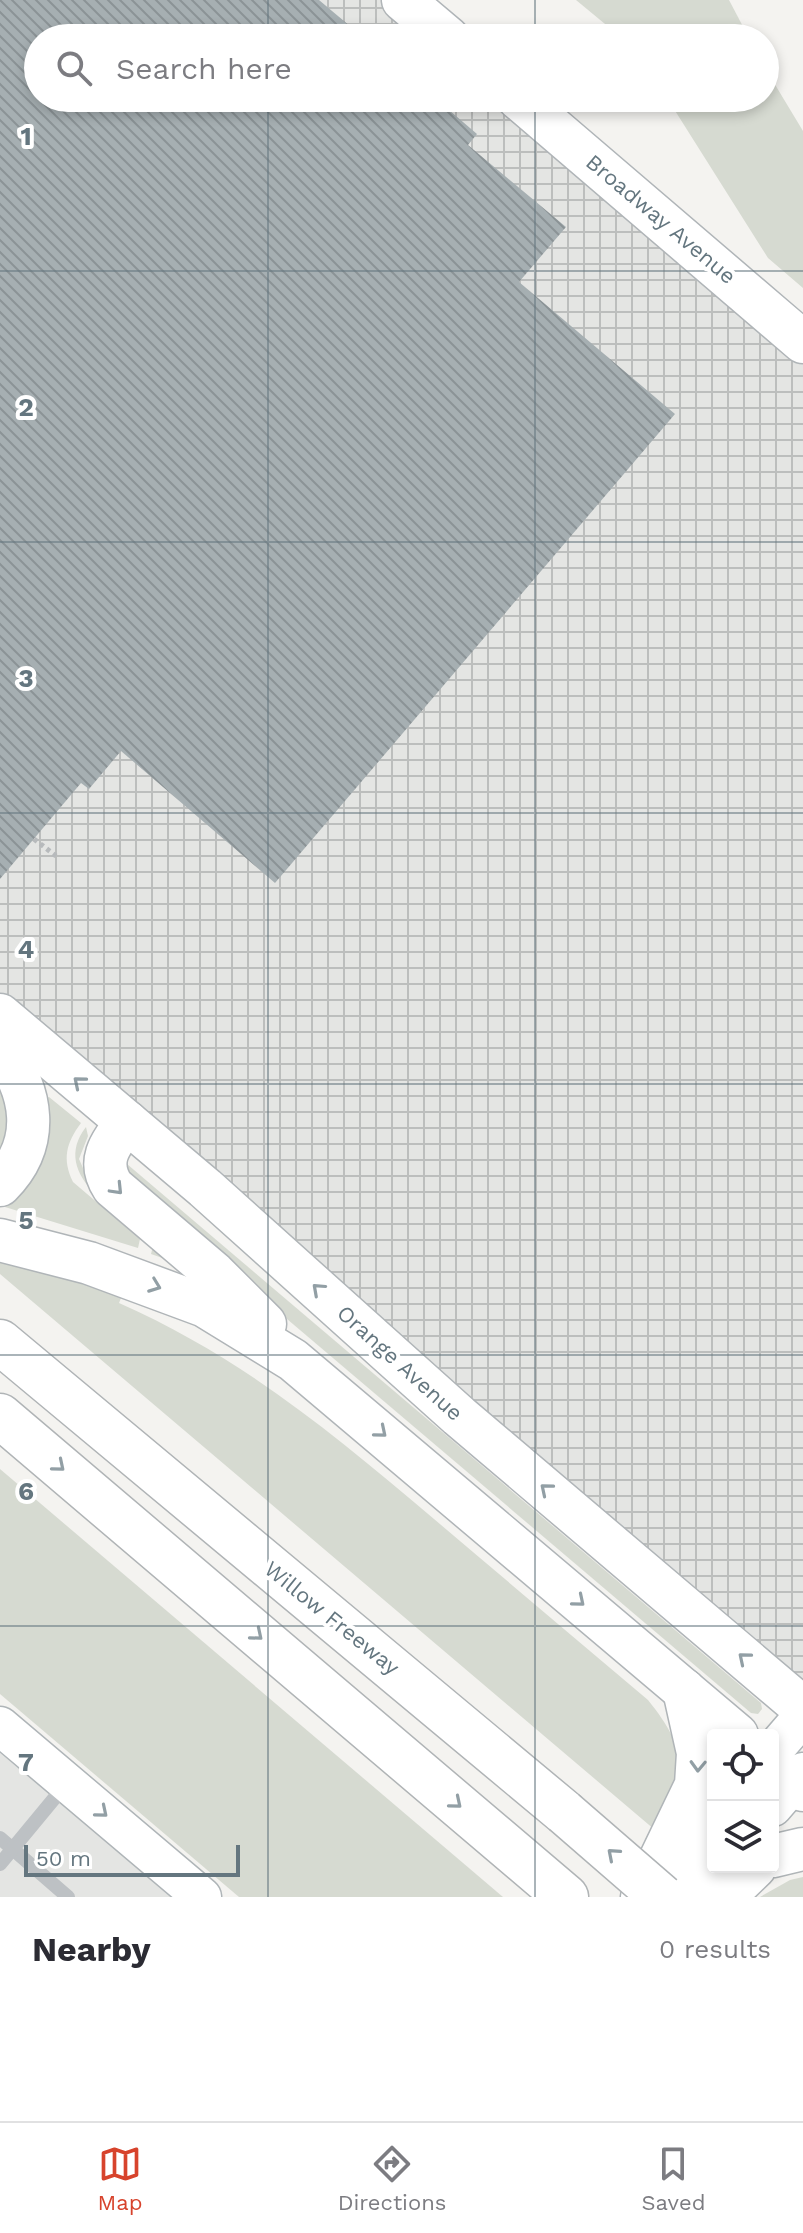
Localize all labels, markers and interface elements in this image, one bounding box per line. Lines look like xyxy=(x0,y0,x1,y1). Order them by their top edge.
search box xyxy=(24,24,779,112)
icon: search xyxy=(52,46,96,90)
text: Search here xyxy=(116,51,292,86)
text: 1 xyxy=(20,121,32,151)
street label: Broadway Avenue xyxy=(581,149,741,289)
text: 2 xyxy=(18,392,34,422)
text: 3 xyxy=(18,663,34,693)
text: 4 xyxy=(18,934,35,964)
one-way arrow xyxy=(74,1077,88,1092)
one-way arrow xyxy=(108,1180,123,1194)
text: 5 xyxy=(18,1205,34,1235)
one-way arrow xyxy=(147,1276,161,1293)
one-way arrow xyxy=(312,1284,327,1299)
street label: Orange Avenue xyxy=(332,1300,468,1426)
one-way arrow xyxy=(372,1422,387,1437)
one-way arrow xyxy=(50,1456,65,1471)
text: 6 xyxy=(18,1476,34,1506)
one-way arrow xyxy=(540,1484,555,1499)
street label: Willow Freeway xyxy=(260,1556,405,1680)
one-way arrow xyxy=(570,1591,585,1606)
one-way arrow xyxy=(248,1625,263,1640)
one-way arrow xyxy=(738,1653,753,1668)
map controls xyxy=(707,1729,779,1873)
button: locate xyxy=(707,1729,779,1801)
text: 7 xyxy=(18,1747,34,1777)
one-way arrow xyxy=(689,1760,706,1773)
one-way arrow xyxy=(446,1793,461,1808)
button: layers xyxy=(707,1801,779,1873)
one-way arrow xyxy=(93,1802,108,1817)
scale bar xyxy=(24,1841,240,1877)
text: 50 m xyxy=(36,1846,91,1871)
one-way arrow xyxy=(607,1850,622,1864)
text: Nearby xyxy=(32,1929,151,1969)
text: 0 results xyxy=(659,1934,771,1964)
tab: Map xyxy=(98,2142,142,2215)
tab: Directions xyxy=(338,2142,446,2215)
tab: Saved xyxy=(642,2142,705,2215)

